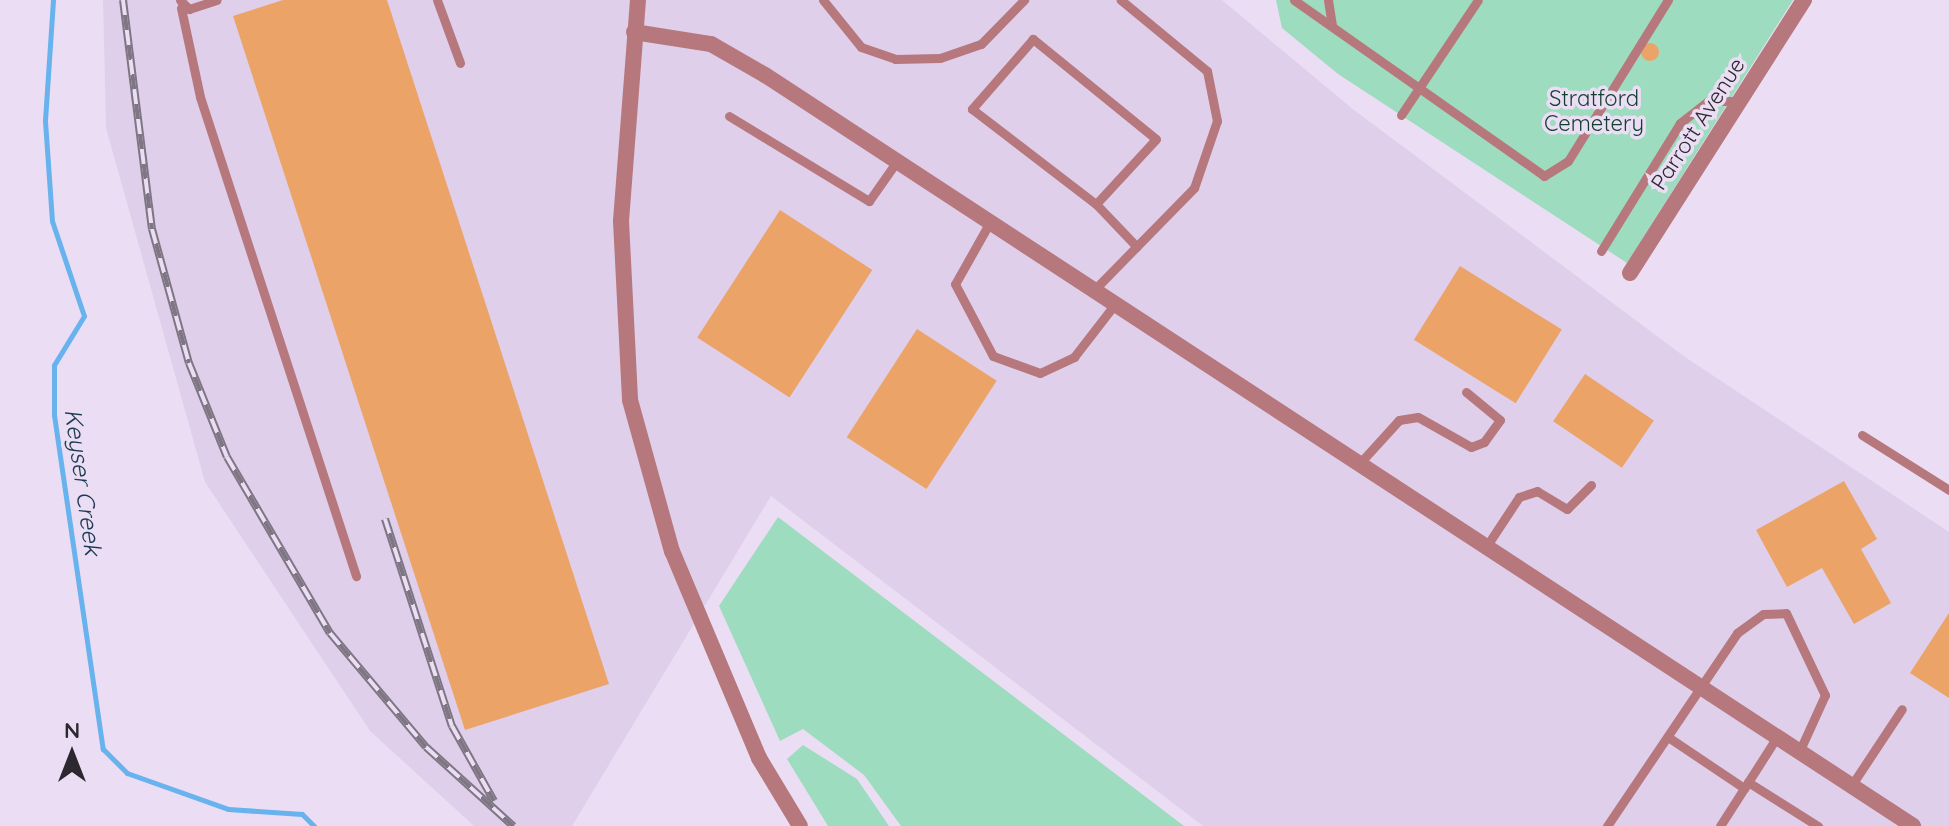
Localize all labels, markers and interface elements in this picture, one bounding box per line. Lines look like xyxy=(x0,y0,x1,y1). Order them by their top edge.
street label: Parrott Avenue xyxy=(1645,53,1751,195)
park label: Stratford Cemetery xyxy=(1544,85,1644,136)
water label: Keyser Creek xyxy=(58,407,108,557)
north arrow xyxy=(32,714,112,794)
text: N xyxy=(64,716,80,744)

